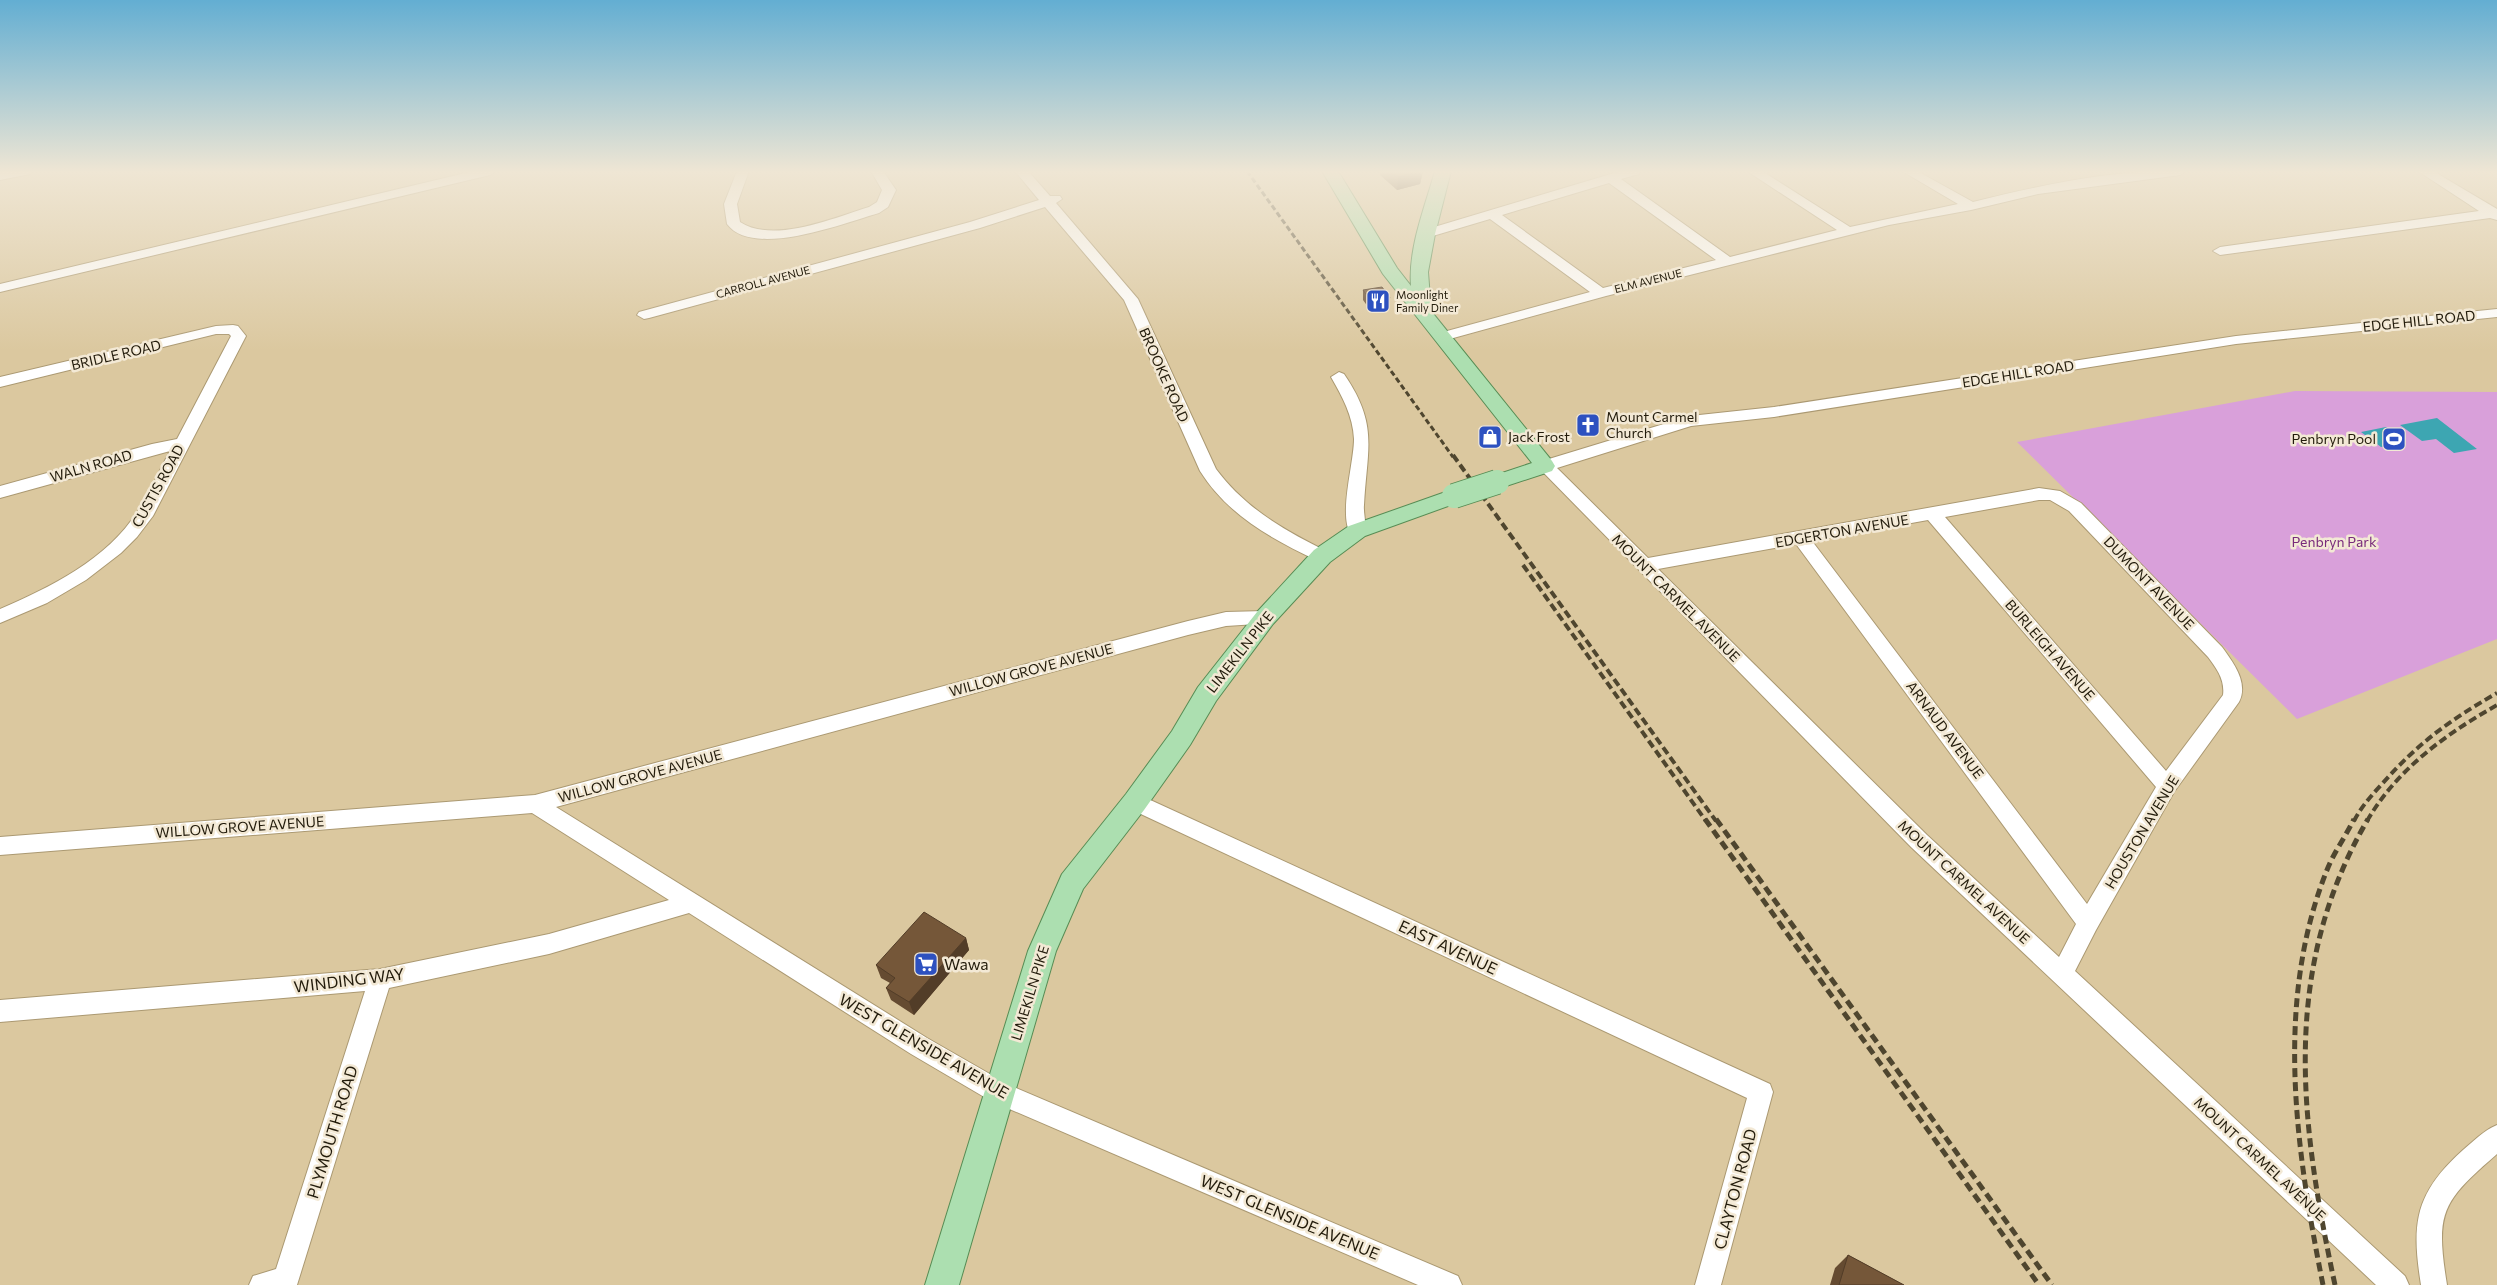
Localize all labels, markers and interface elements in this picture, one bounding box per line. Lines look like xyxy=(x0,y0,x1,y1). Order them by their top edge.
street label: CARROLL AVENUE xyxy=(714,263,811,300)
street label: ELM AVENUE xyxy=(1613,266,1683,295)
restaurant icon: Moonlight Family Diner xyxy=(1365,288,1391,314)
place label: Moonlight Family Diner xyxy=(1396,288,1459,314)
street label: EDGE HILL ROAD xyxy=(2362,306,2476,335)
street label: BROOKE ROAD xyxy=(1136,325,1193,425)
street label: BRIDLE ROAD xyxy=(69,336,163,373)
street label: EDGE HILL ROAD xyxy=(1961,356,2075,391)
place label: Mount Carmel Church xyxy=(1606,408,1698,441)
church icon: Mount Carmel Church xyxy=(1575,412,1601,438)
shop icon: Jack Frost xyxy=(1477,424,1503,450)
sports icon: Penbryn Pool xyxy=(2381,426,2407,452)
place label: Jack Frost xyxy=(1508,428,1570,445)
place label: Penbryn Pool xyxy=(2291,430,2376,447)
street label: CUSTIS ROAD xyxy=(128,441,187,530)
street label: WALN ROAD xyxy=(48,446,134,485)
street label: EDGERTON AVENUE xyxy=(1774,510,1910,551)
street label: MOUNT CARMEL AVENUE xyxy=(1609,530,1744,665)
street label: DUMONT AVENUE xyxy=(2101,533,2198,633)
park label: Penbryn Park xyxy=(2291,533,2377,550)
street label: BURLEIGH AVENUE xyxy=(2002,596,2099,704)
street label: LIMEKILN PIKE xyxy=(1203,608,1277,696)
street label: WILLOW GROVE AVENUE xyxy=(947,639,1115,700)
street label: ARNAUD AVENUE xyxy=(1903,678,1988,782)
street label: WILLOW GROVE AVENUE xyxy=(556,745,724,806)
street label: HOUSTON AVENUE xyxy=(2101,772,2182,891)
street label: WILLOW GROVE AVENUE xyxy=(155,812,325,841)
street label: MOUNT CARMEL AVENUE xyxy=(1895,816,2034,947)
street label: EAST AVENUE xyxy=(1396,915,1501,978)
street label: LIMEKILN PIKE xyxy=(1007,943,1052,1042)
supermarket icon: Wawa xyxy=(913,951,939,977)
place label: Wawa xyxy=(944,954,989,973)
street label: WINDING WAY xyxy=(293,963,406,996)
street label: WEST GLENSIDE AVENUE xyxy=(836,989,1012,1102)
street label: PLYMOUTH ROAD xyxy=(302,1063,361,1201)
street label: MOUNT CARMEL AVENUE xyxy=(2191,1093,2330,1224)
street label: CLAYTON ROAD xyxy=(1709,1127,1760,1251)
street label: WEST GLENSIDE AVENUE xyxy=(1198,1170,1383,1263)

